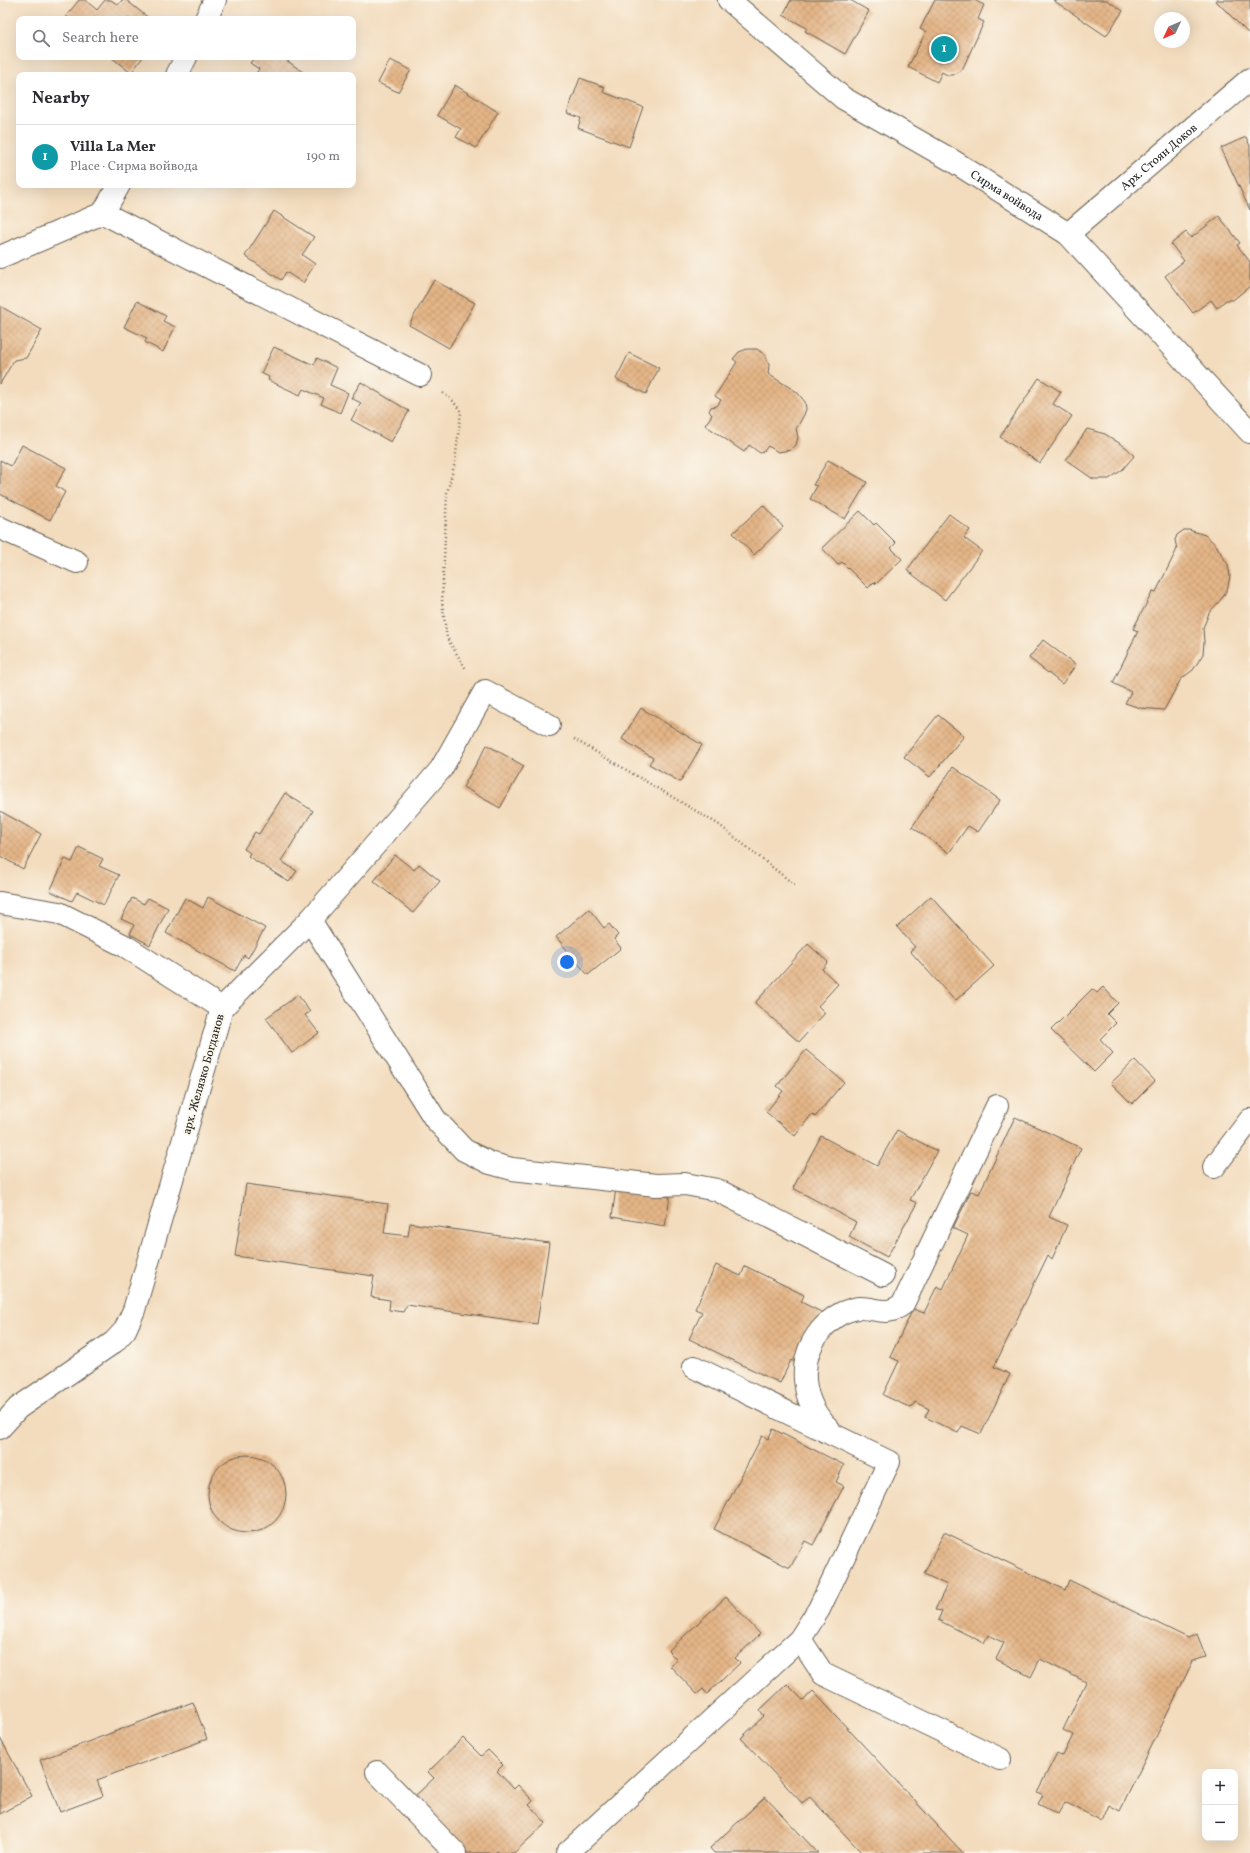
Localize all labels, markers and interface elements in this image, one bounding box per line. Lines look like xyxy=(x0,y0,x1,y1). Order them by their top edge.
north arrow xyxy=(1154,12,1190,48)
search box xyxy=(16,16,356,60)
icon: search xyxy=(30,27,52,49)
text: Search here xyxy=(62,28,139,49)
pin: 1 xyxy=(931,34,957,64)
text: Nearby xyxy=(32,87,90,110)
street label: Арх. Стоян Доков xyxy=(1117,120,1201,195)
text: Villa La Mer xyxy=(70,137,156,158)
text: 1 xyxy=(42,148,48,166)
text: 190 m xyxy=(306,148,340,166)
text: Place · Сирма войвода xyxy=(70,158,198,176)
street label: Сирма войвода xyxy=(967,167,1046,225)
your location xyxy=(557,952,577,972)
street label: арх. Желязко Богданов xyxy=(179,1012,229,1136)
map controls xyxy=(1202,1769,1238,1841)
button: + xyxy=(1202,1769,1238,1805)
button: − xyxy=(1202,1805,1238,1841)

